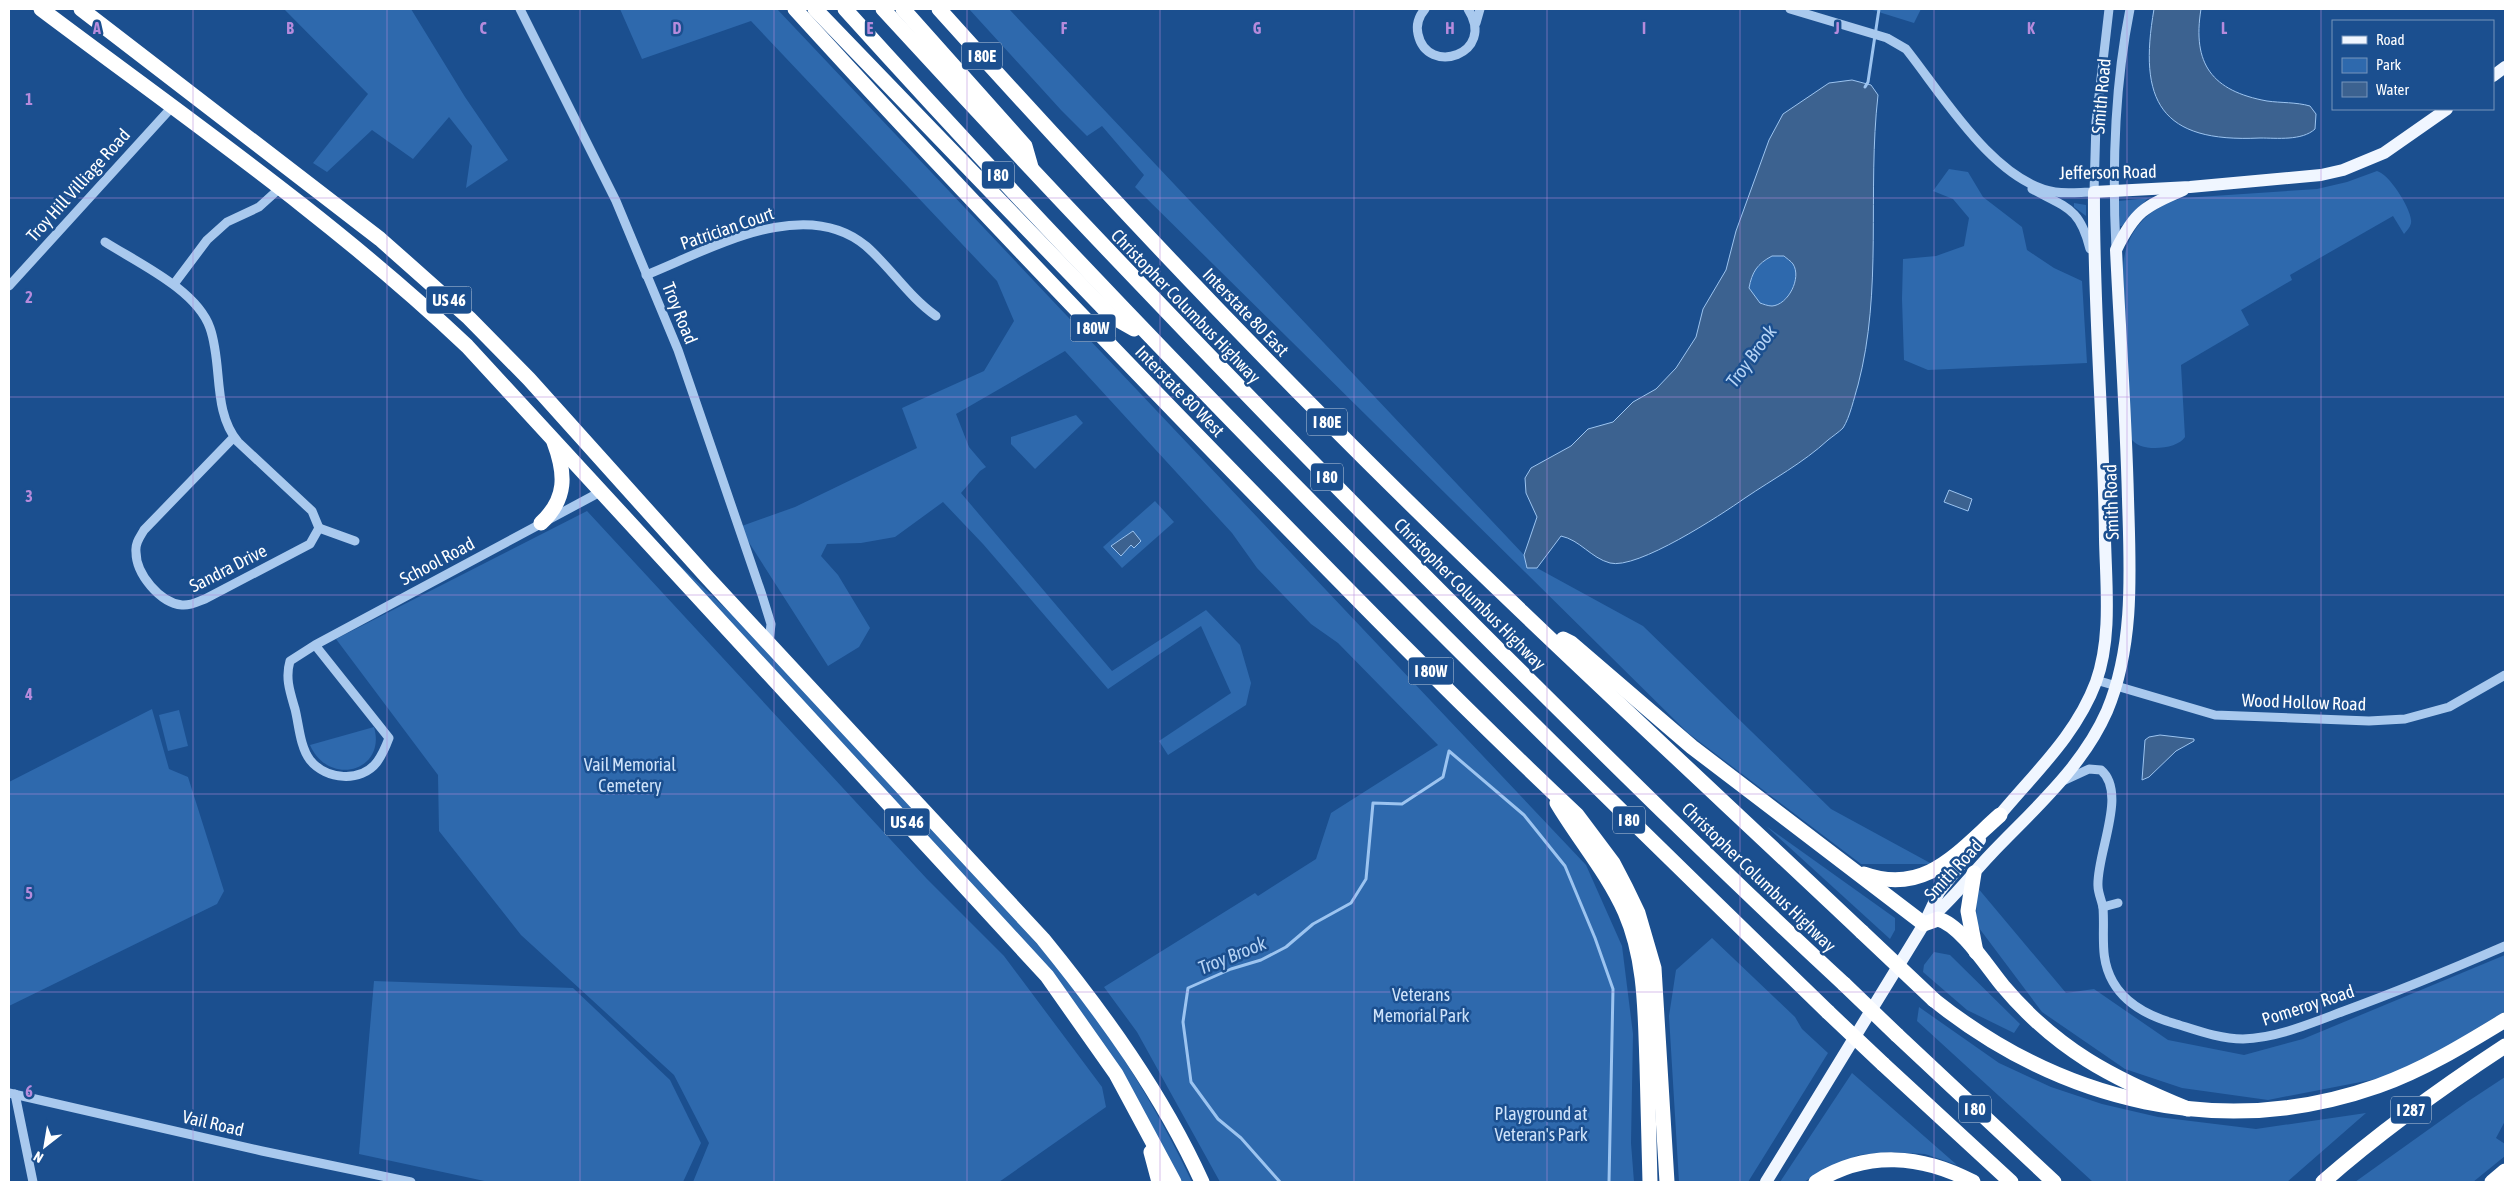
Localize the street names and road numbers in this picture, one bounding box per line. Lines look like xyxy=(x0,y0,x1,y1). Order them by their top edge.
road number: I 80E xyxy=(962,42,1002,70)
street label: Smith Road xyxy=(2087,58,2115,134)
street label: Troy Hill Villiage Road xyxy=(22,124,134,246)
street label: Jefferson Road xyxy=(2059,161,2157,183)
road number: I 80 xyxy=(982,162,1014,188)
street label: Patrician Court xyxy=(678,202,776,254)
street label: Christopher Columbus Highway xyxy=(1107,225,1265,387)
street label: Interstate 80 East xyxy=(1199,264,1293,360)
street label: Troy Road xyxy=(658,279,702,347)
road number: US 46 xyxy=(426,286,472,314)
road number: I 80W xyxy=(1070,314,1116,342)
street label: Interstate 80 West xyxy=(1131,341,1229,441)
road number: I 80E xyxy=(1307,408,1347,436)
road number: I 80 xyxy=(1311,464,1343,491)
street label: Smith Road xyxy=(2099,464,2123,540)
street label: Christopher Columbus Highway xyxy=(1390,514,1550,674)
street label: School Road xyxy=(396,533,478,589)
street label: Sandra Drive xyxy=(186,540,270,596)
road number: I 80W xyxy=(1408,658,1454,684)
street label: Wood Hollow Road xyxy=(2241,689,2367,715)
street label: Christopher Columbus Highway xyxy=(1678,798,1840,956)
road number: I 80 xyxy=(1613,806,1645,834)
road number: US 46 xyxy=(884,809,930,836)
street label: Smith Road xyxy=(1920,835,1986,905)
street label: Pomeroy Road xyxy=(2259,980,2357,1030)
road number: I 80 xyxy=(1959,1096,1991,1122)
road number: I 287 xyxy=(2391,1096,2431,1124)
street label: Vail Road xyxy=(180,1106,246,1140)

